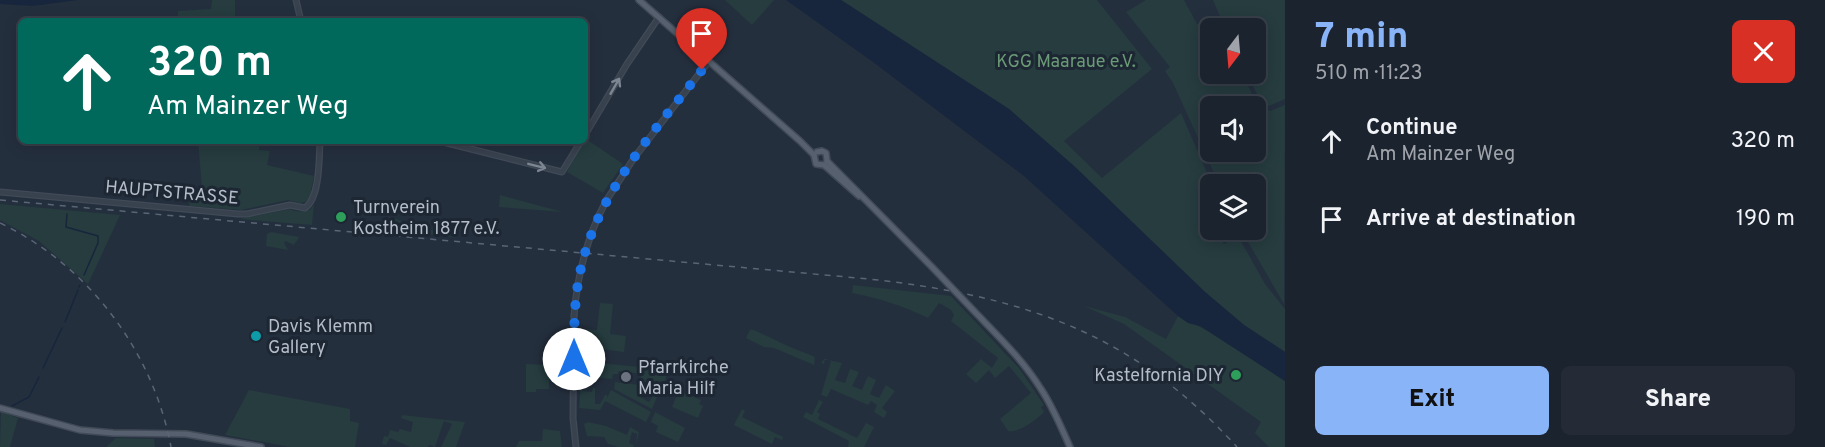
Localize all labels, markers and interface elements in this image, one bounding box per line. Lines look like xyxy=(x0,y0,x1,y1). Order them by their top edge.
pin xyxy=(676,8,727,70)
text: 7 min xyxy=(1315,15,1408,61)
icon: arrive xyxy=(685,17,718,50)
north arrow xyxy=(1200,18,1266,84)
map controls xyxy=(1200,18,1266,240)
button: close xyxy=(1732,20,1795,83)
text: 320 m xyxy=(147,38,272,91)
icon: ahead xyxy=(48,42,126,120)
park label: KGG Maaraue e.V. xyxy=(996,51,1136,74)
text: 510 m · 11:23 xyxy=(1315,61,1422,87)
one-way arrow xyxy=(609,78,621,95)
text: Am Mainzer Weg xyxy=(147,90,349,124)
button: sound xyxy=(1200,96,1266,162)
text: Continue xyxy=(1366,115,1457,142)
icon: ahead xyxy=(1315,125,1348,158)
text: 320 m xyxy=(1731,128,1795,155)
text: Am Mainzer Weg xyxy=(1366,142,1515,168)
one-way arrow xyxy=(527,160,546,172)
button: layers xyxy=(1200,174,1266,240)
street label: HAUPTSTRASSE xyxy=(104,176,240,211)
place label: Turnverein Kostheim 1877 e.V. xyxy=(353,197,500,241)
icon: arrive xyxy=(1315,203,1348,236)
text: Arrive at destination xyxy=(1366,206,1576,233)
text: 190 m xyxy=(1736,206,1795,233)
marker: Turnverein Kostheim 1877 e.V. xyxy=(334,210,348,224)
place label: Davis Klemm Gallery xyxy=(268,316,373,360)
position arrow xyxy=(542,327,606,391)
marker: Davis Klemm Gallery xyxy=(249,329,263,343)
place label: Pfarrkirche Maria Hilf xyxy=(638,357,729,401)
place label: Kastelfornia DIY xyxy=(1094,365,1224,388)
button: Exit xyxy=(1315,366,1549,435)
button: Share xyxy=(1561,366,1795,435)
marker: Kastelfornia DIY xyxy=(1229,368,1243,382)
marker: Pfarrkirche Maria Hilf xyxy=(619,370,633,384)

